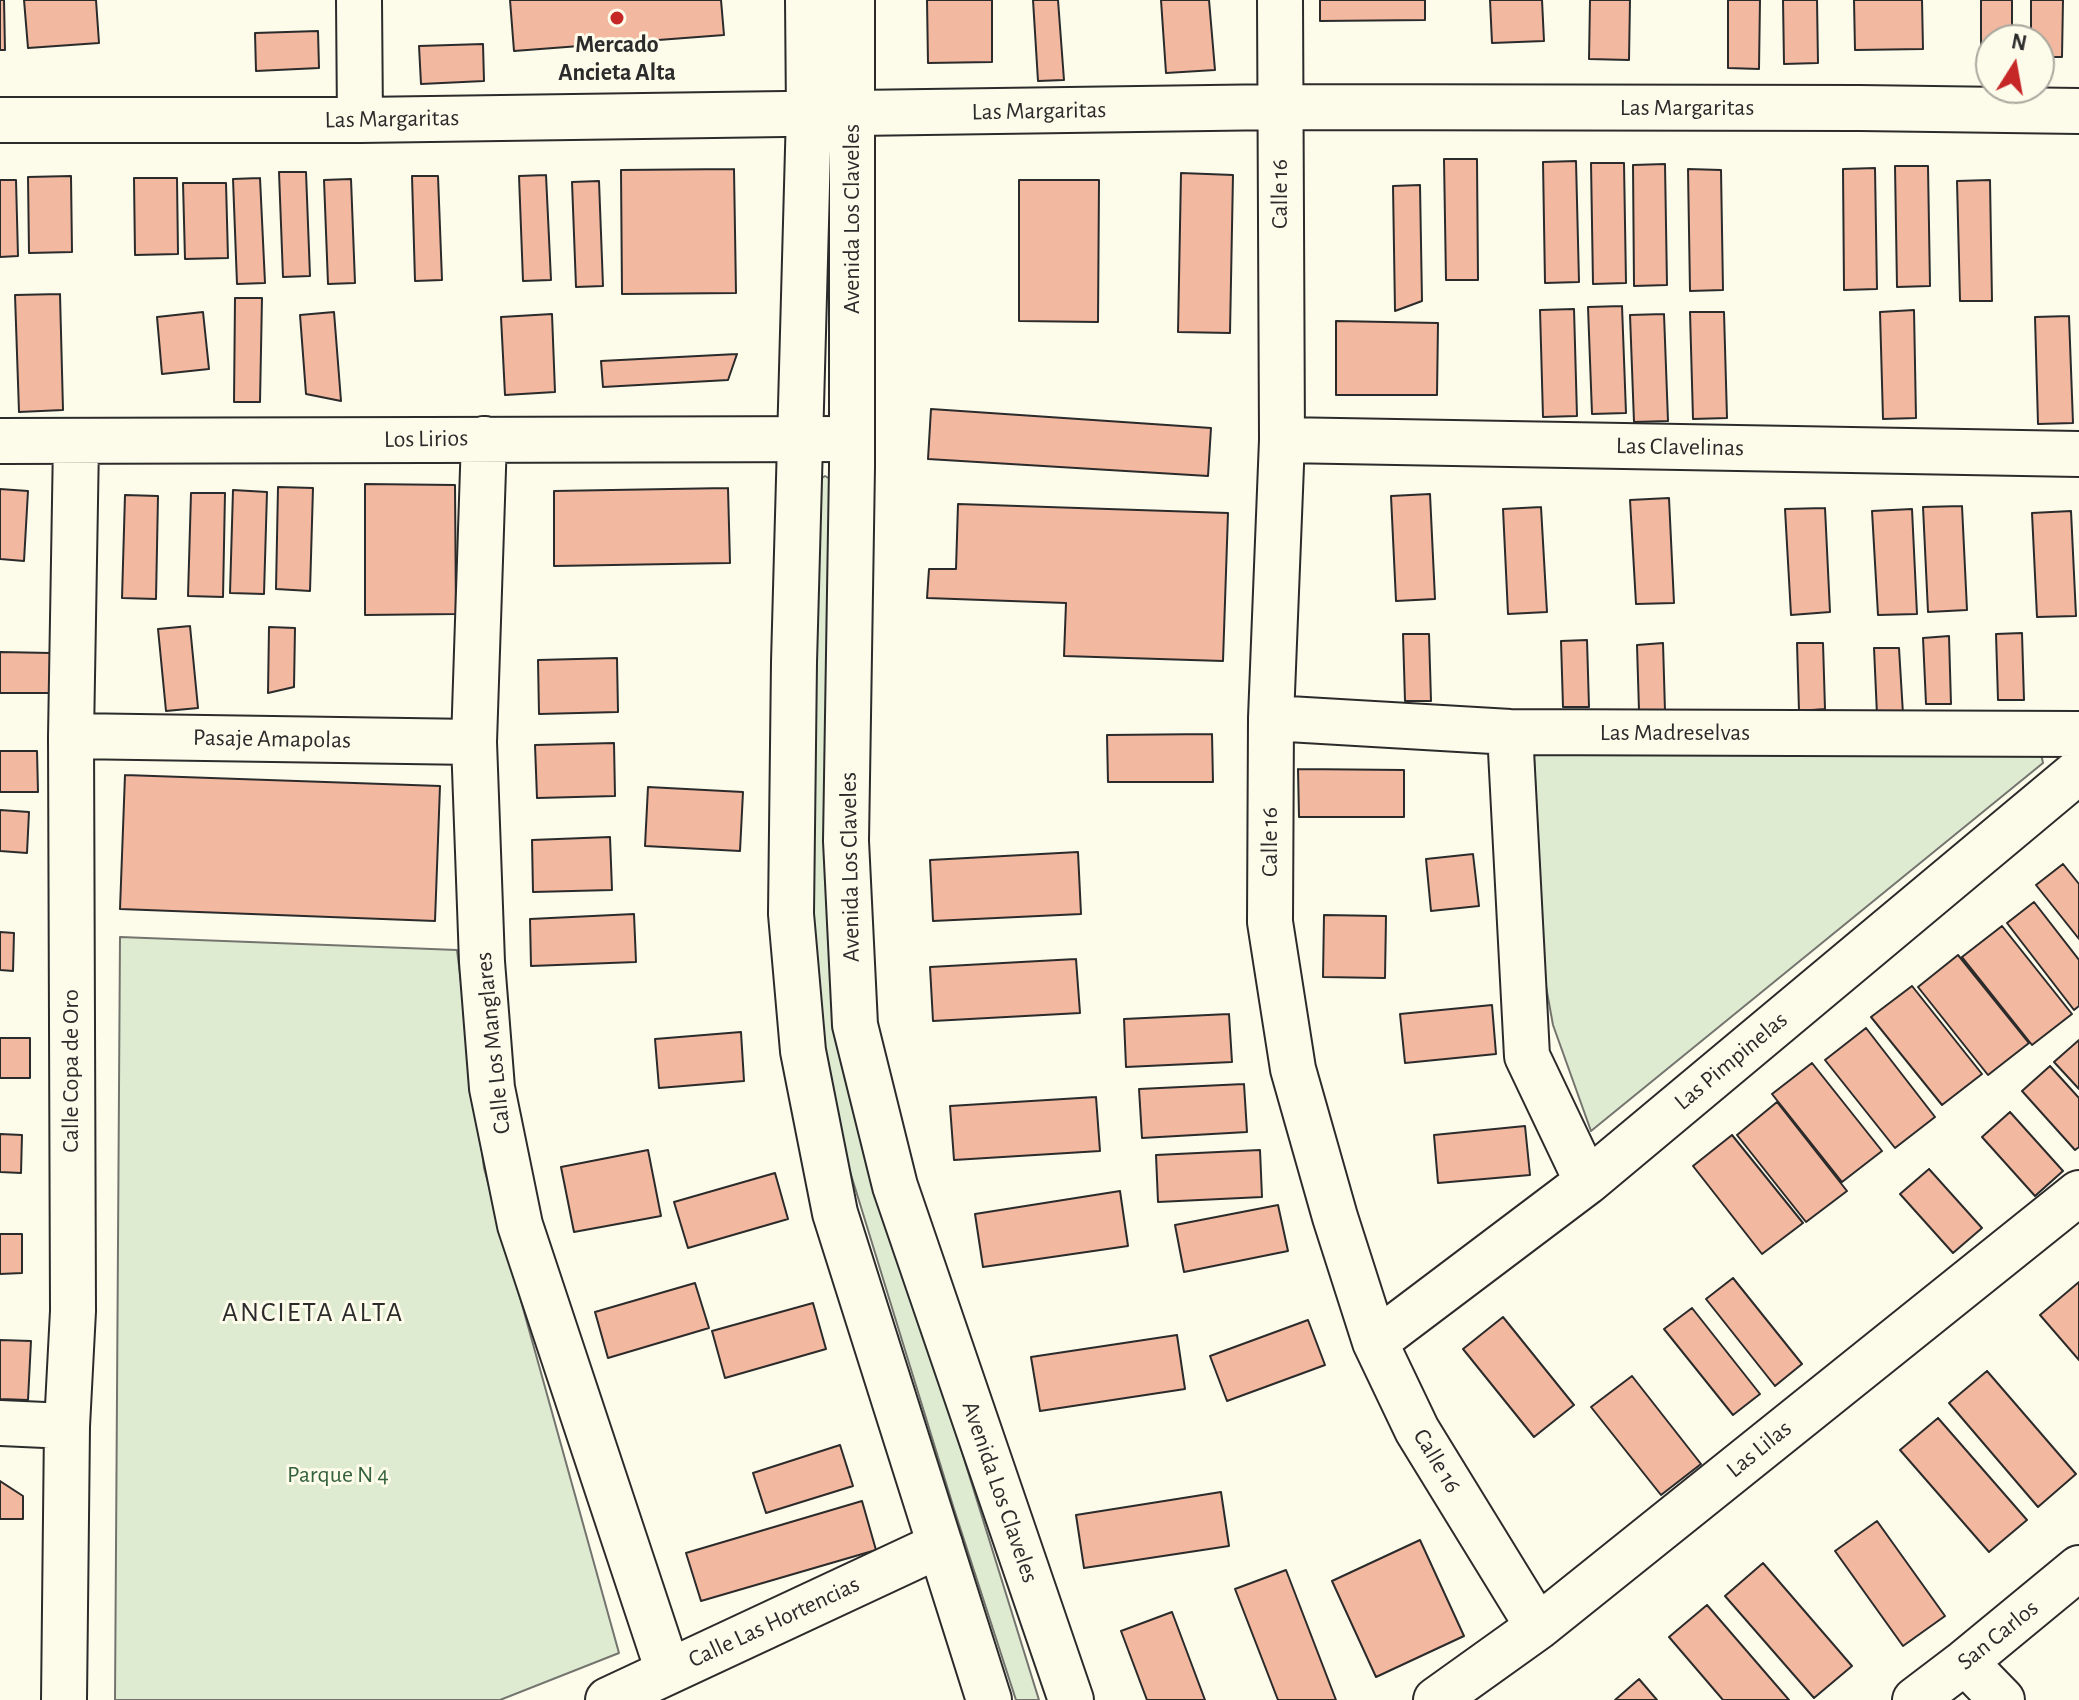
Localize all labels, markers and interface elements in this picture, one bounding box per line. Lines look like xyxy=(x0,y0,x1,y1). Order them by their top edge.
marker: Mercado Ancieta Alta xyxy=(608,9,626,27)
north arrow xyxy=(1975,24,2055,104)
text: N xyxy=(2010,30,2029,55)
place label: Mercado Ancieta Alta xyxy=(558,31,676,87)
street label: Las Margaritas xyxy=(1620,94,1754,122)
street label: Las Margaritas xyxy=(971,95,1107,127)
street label: Las Margaritas xyxy=(324,103,460,135)
street label: Avenida Los Claveles xyxy=(838,124,866,314)
street label: Calle 16 xyxy=(1266,159,1294,229)
street label: Los Lirios xyxy=(384,424,468,454)
street label: Las Clavelinas xyxy=(1616,431,1744,463)
street label: Las Madreselvas xyxy=(1600,719,1750,747)
street label: Pasaje Amapolas xyxy=(193,723,351,755)
street label: Avenida Los Claveles xyxy=(834,772,866,962)
street label: Calle 16 xyxy=(1256,807,1284,877)
street label: Calle Los Manglares xyxy=(469,951,517,1135)
street label: Calle Copa de Oro xyxy=(57,989,85,1153)
street label: Las Pimpinelas xyxy=(1669,1005,1793,1117)
district label: ANCIETA ALTA xyxy=(222,1296,404,1330)
street label: Avenida Los Claveles xyxy=(955,1397,1045,1587)
street label: Las Lilas xyxy=(1721,1414,1797,1484)
street label: Calle 16 xyxy=(1407,1424,1467,1498)
park label: Parque N 4 xyxy=(287,1461,389,1489)
street label: Calle Las Hortencias xyxy=(684,1570,864,1674)
street label: San Carlos xyxy=(1952,1594,2044,1676)

